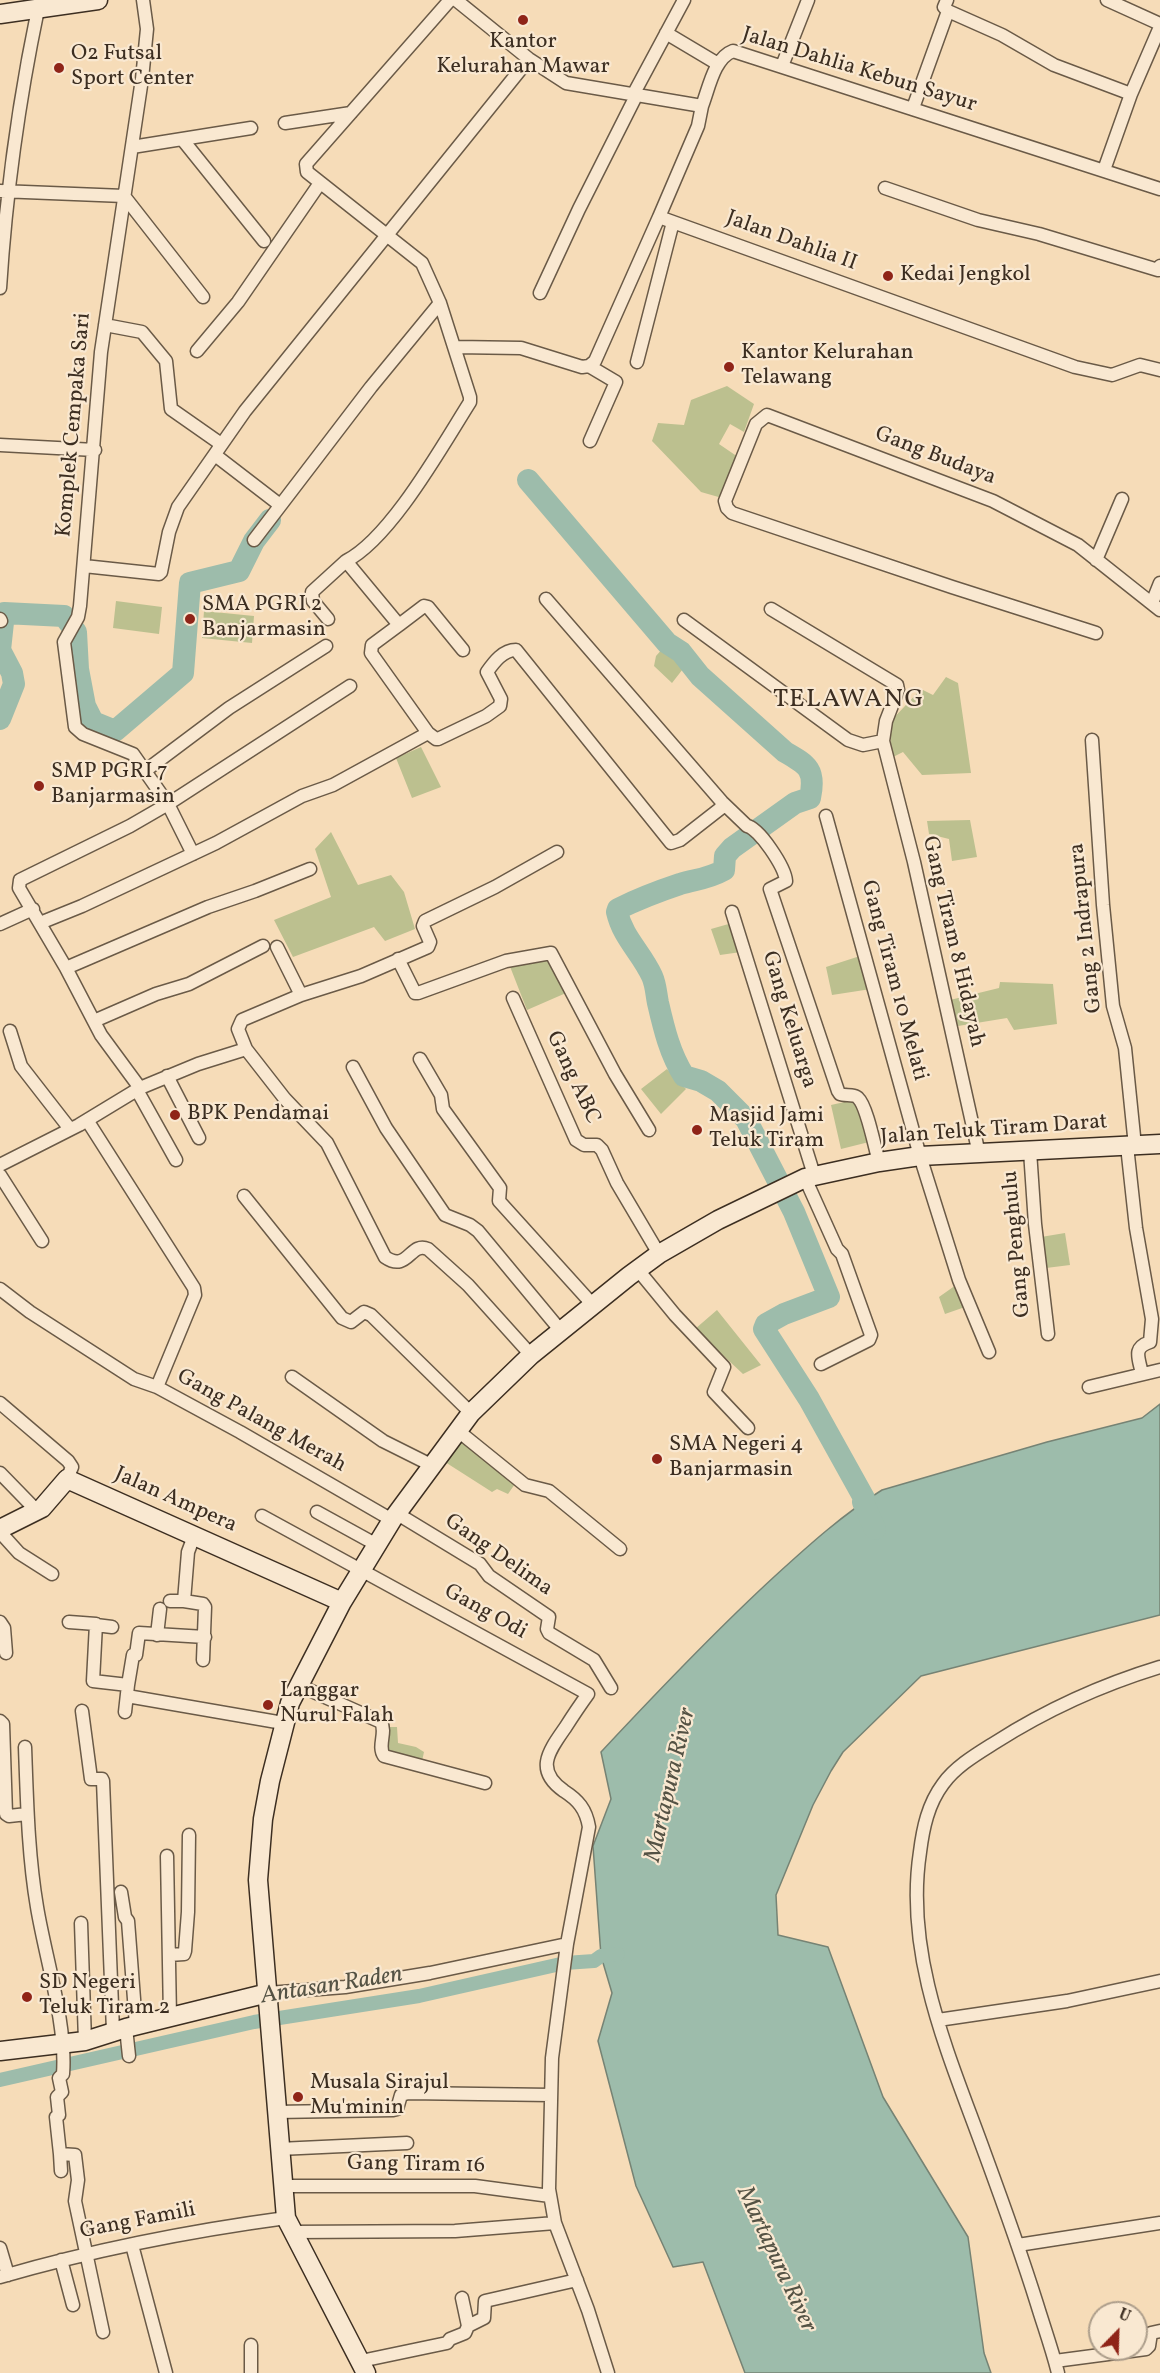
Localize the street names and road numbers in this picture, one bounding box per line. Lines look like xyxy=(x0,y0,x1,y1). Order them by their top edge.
street label: Jalan Dahlia Kebun Sayur xyxy=(738,23,980,119)
street label: Jalan Dahlia II xyxy=(722,206,860,278)
street label: Komplek Cempaka Sari xyxy=(52,312,98,538)
street label: Gang Budaya xyxy=(871,422,999,492)
street label: Gang Tiram 8 Hidayah xyxy=(915,834,989,1050)
street label: Gang 2 Indrapura xyxy=(1065,842,1109,1014)
street label: Gang Tiram 10 Melati xyxy=(854,878,932,1084)
street label: Gang Keluarga xyxy=(755,948,821,1092)
street label: Gang ABC xyxy=(539,1027,605,1129)
street label: Jalan Teluk Tiram Darat xyxy=(880,1110,1108,1152)
street label: Gang Penghulu xyxy=(998,1169,1038,1319)
street label: Gang Palang Merah xyxy=(172,1364,350,1480)
street label: Jalan Ampera xyxy=(110,1462,240,1540)
street label: Gang Delima xyxy=(439,1509,557,1603)
street label: Gang Odi xyxy=(439,1579,531,1647)
street label: Gang Tiram 16 xyxy=(347,2152,485,2180)
street label: Gang Famili xyxy=(78,2198,198,2246)

